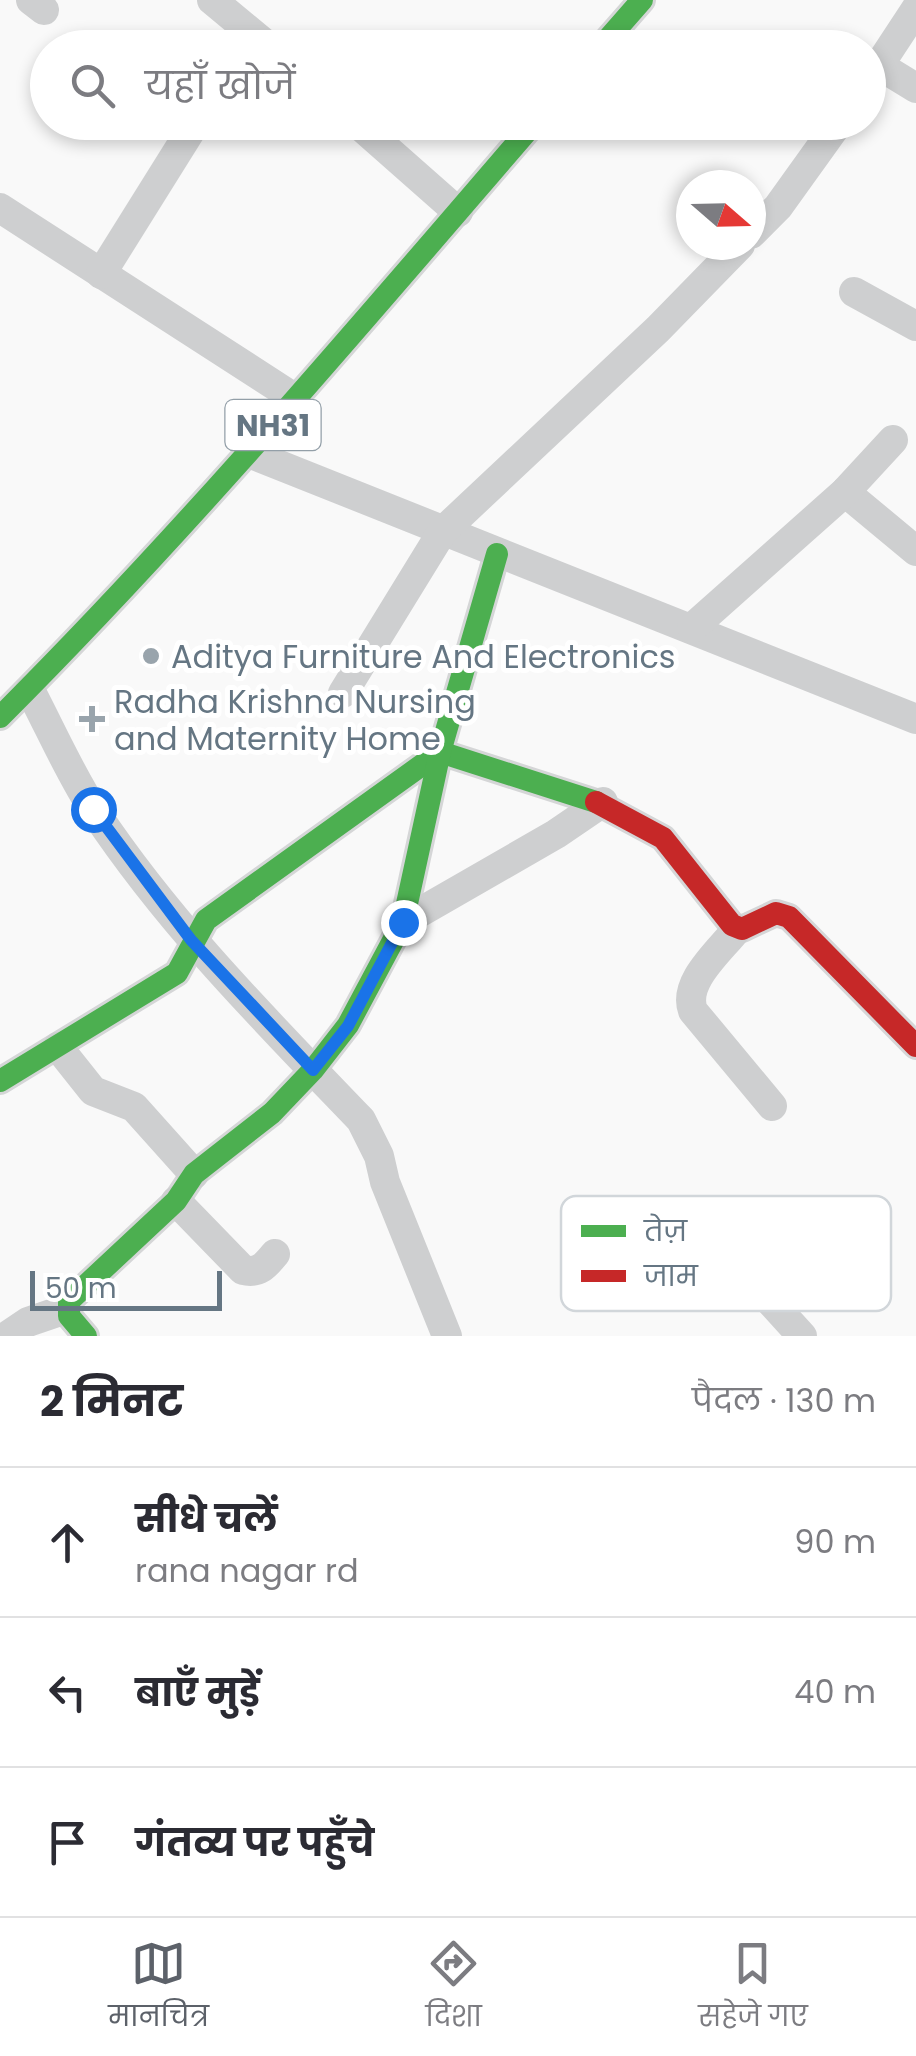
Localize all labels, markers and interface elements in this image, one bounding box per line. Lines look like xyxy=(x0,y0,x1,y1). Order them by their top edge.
search box xyxy=(30,30,886,140)
icon: search xyxy=(65,58,120,113)
text: यहाँ खोजें xyxy=(145,59,295,112)
north arrow xyxy=(676,170,766,260)
road number: NH31 xyxy=(226,400,320,450)
place label: Aditya Furniture And Electronics xyxy=(171,634,676,679)
marker: Aditya Furniture And Electronics xyxy=(140,645,162,667)
place label: Radha Krishna Nursing and Maternity Home xyxy=(114,679,476,761)
marker: Radha Krishna Nursing and Maternity Home xyxy=(79,706,105,732)
route start xyxy=(71,787,117,833)
route end xyxy=(381,900,427,946)
legend xyxy=(561,1196,891,1311)
text: तेज़ xyxy=(643,1212,688,1251)
text: जाम xyxy=(643,1257,699,1296)
scale bar xyxy=(30,1266,222,1310)
text: 50 m xyxy=(45,1269,116,1308)
text: 2 मिनट xyxy=(40,1372,183,1431)
text: पैदल · 130 m xyxy=(692,1378,876,1423)
text: सीधे चलें xyxy=(135,1492,278,1545)
icon: ahead xyxy=(40,1515,95,1570)
text: 90 m xyxy=(794,1519,876,1564)
text: rana nagar rd xyxy=(135,1548,359,1593)
icon: left xyxy=(40,1665,95,1720)
text: बाएँ मुड़ें xyxy=(135,1666,260,1719)
text: 40 m xyxy=(794,1669,876,1714)
icon: arrive xyxy=(40,1815,95,1870)
text: गंतव्य पर पहुँचे xyxy=(135,1816,374,1869)
tab: मानचित्र xyxy=(108,1936,209,2038)
tab: दिशा xyxy=(425,1936,482,2038)
tab: सहेजे गए xyxy=(698,1936,808,2038)

